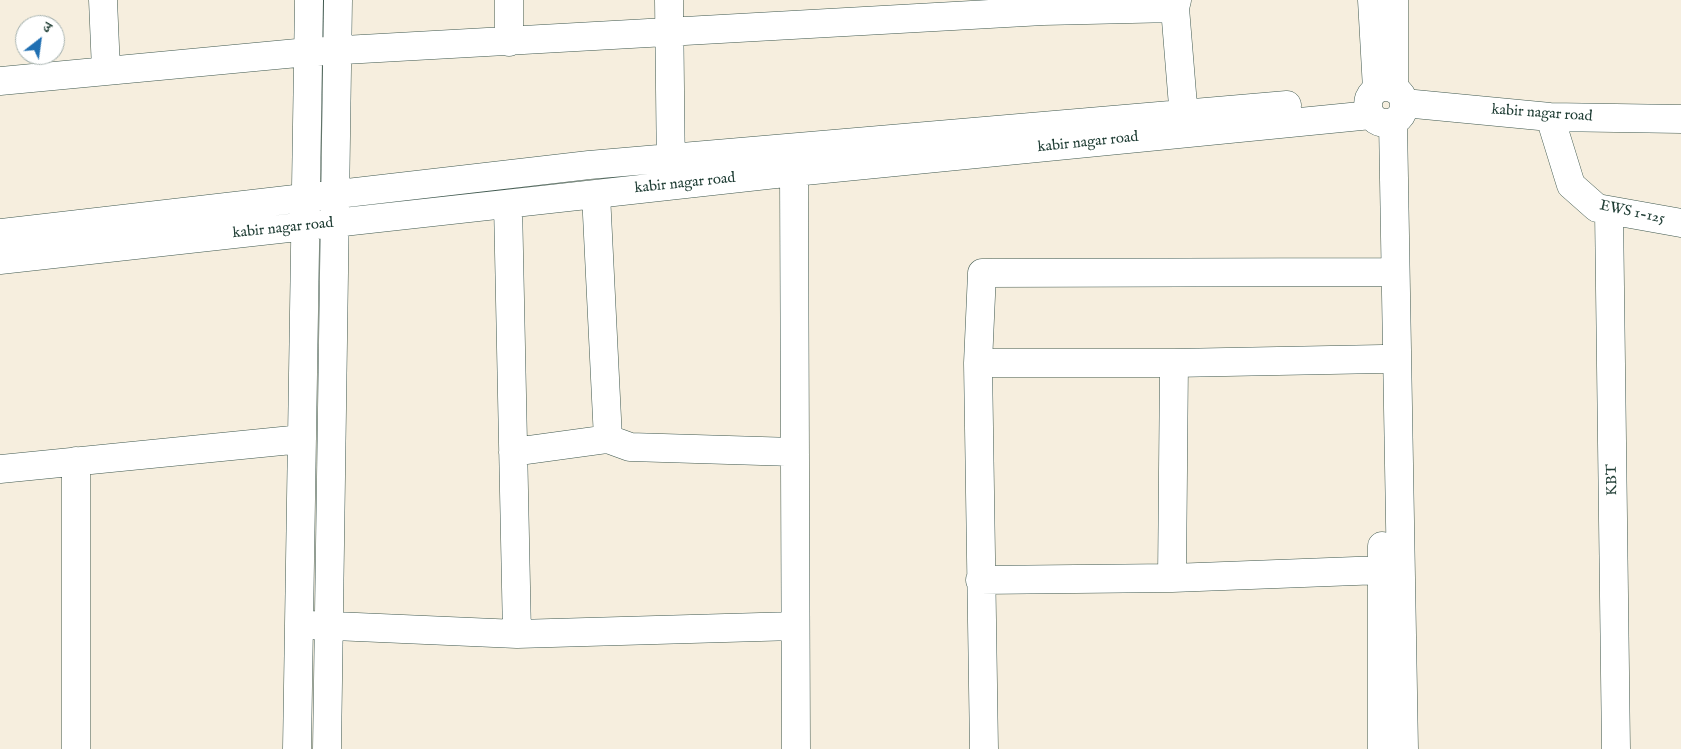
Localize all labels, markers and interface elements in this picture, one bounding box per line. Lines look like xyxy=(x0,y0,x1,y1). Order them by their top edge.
north arrow xyxy=(15,15,65,65)
text: उ xyxy=(39,18,55,37)
street label: kabir nagar road xyxy=(1491,101,1593,127)
street label: kabir nagar road xyxy=(1037,129,1139,157)
street label: kabir nagar road xyxy=(634,170,736,198)
street label: EWS 1-125 xyxy=(1598,197,1666,229)
street label: kabir nagar road xyxy=(232,215,334,243)
street label: KBT xyxy=(1604,464,1622,496)

